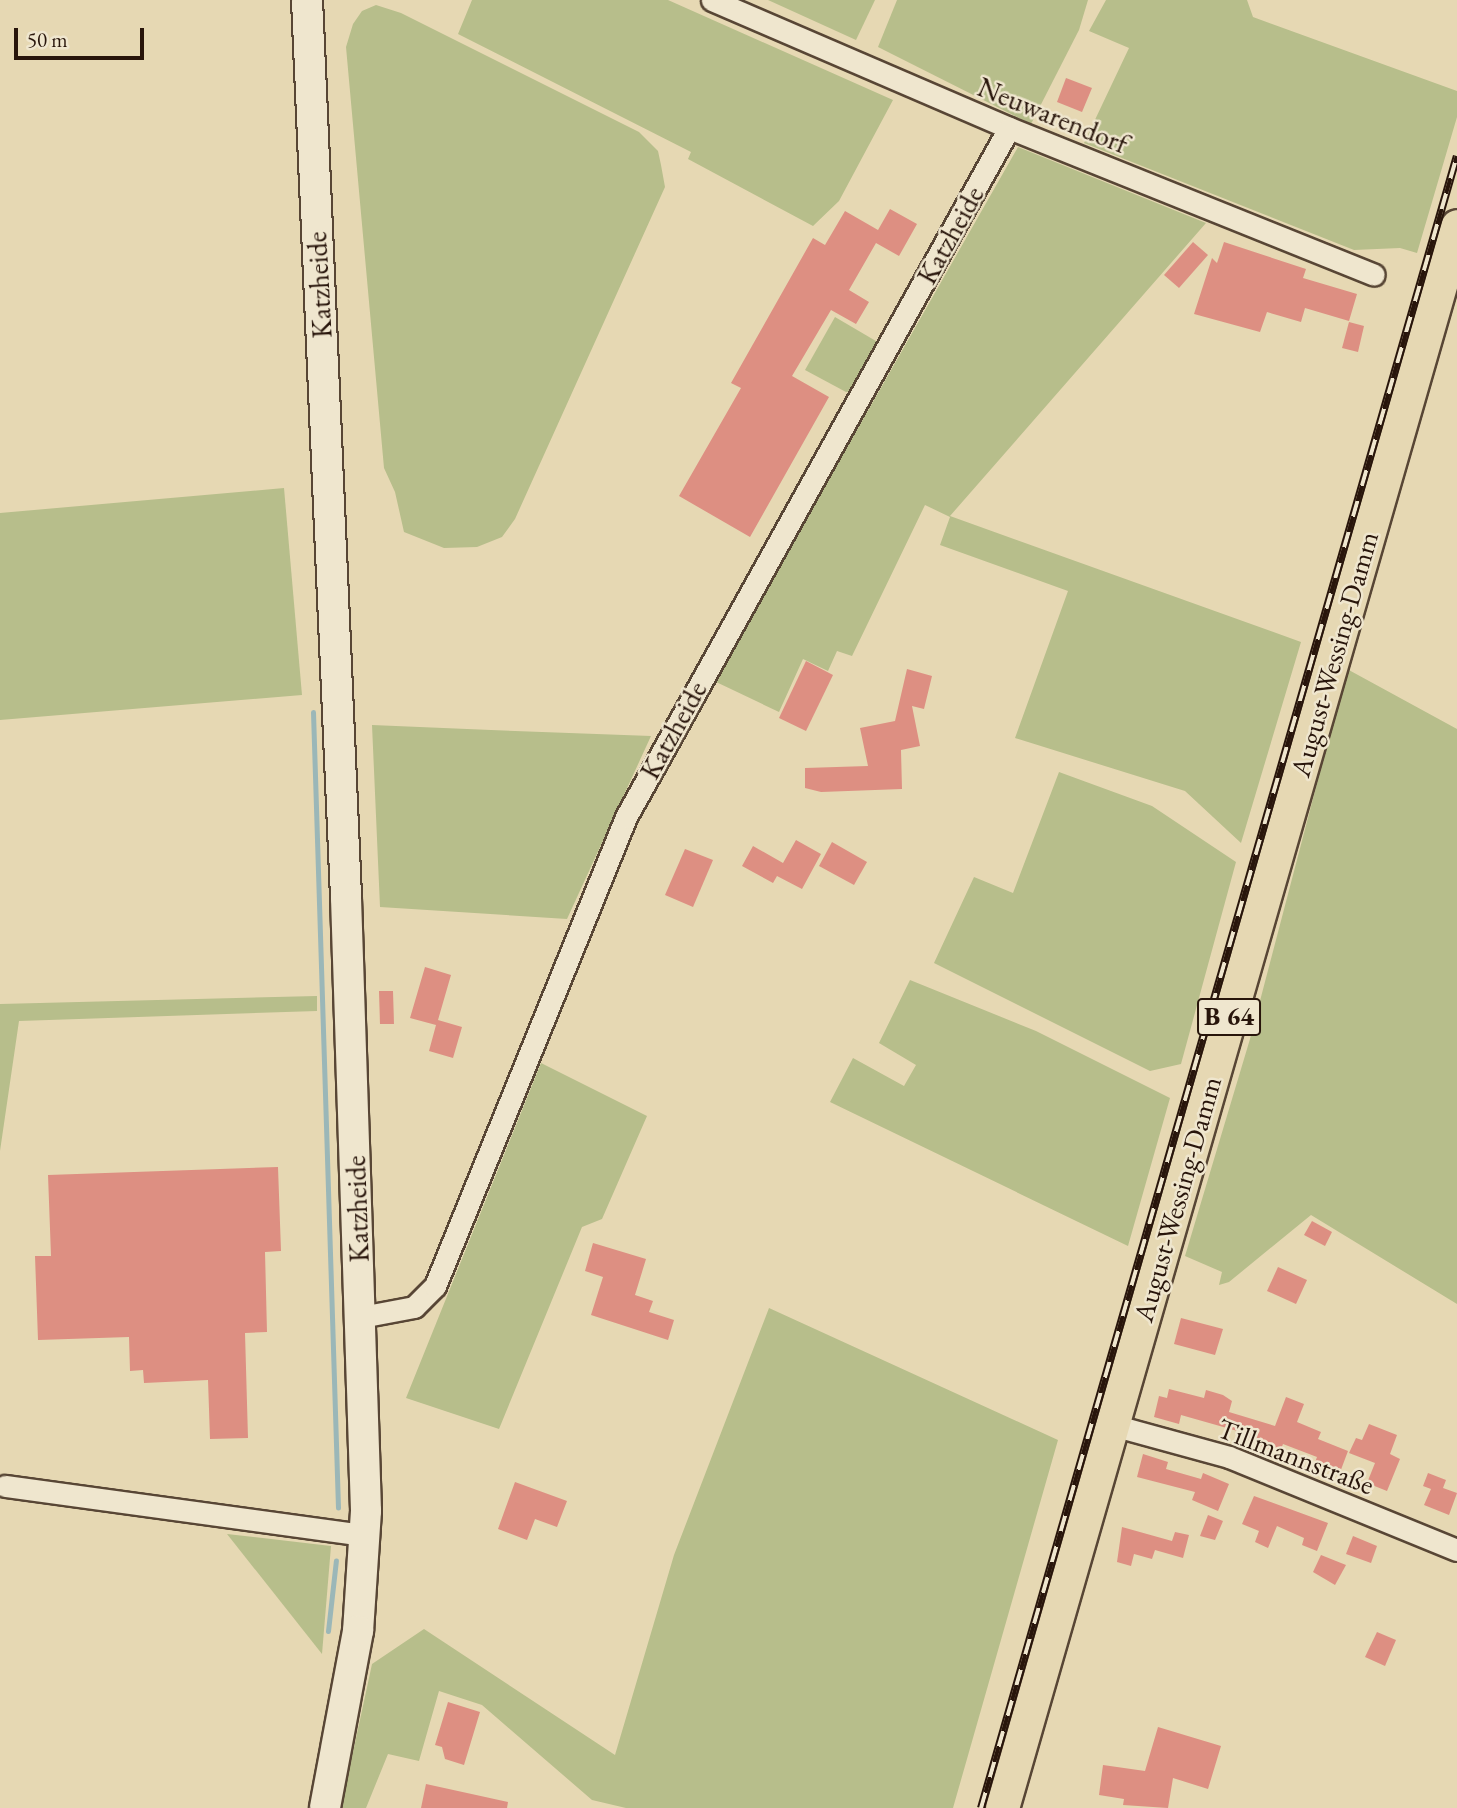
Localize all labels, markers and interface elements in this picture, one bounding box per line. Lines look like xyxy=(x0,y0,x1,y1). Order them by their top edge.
scale bar xyxy=(18,14,147,58)
text: 50 m xyxy=(27,26,68,53)
street label: Neuwarendorf xyxy=(973,70,1133,160)
street label: Katzheide xyxy=(909,180,991,290)
street label: Katzheide xyxy=(299,231,339,339)
street label: August-Wessing-Damm xyxy=(1283,527,1385,781)
street label: Katzheide xyxy=(632,675,714,785)
road number: B 64 xyxy=(1196,994,1262,1040)
street label: August-Wessing-Damm xyxy=(1126,1072,1228,1326)
street label: Katzheide xyxy=(338,1155,376,1263)
street label: Tillmannstraße xyxy=(1213,1411,1379,1501)

